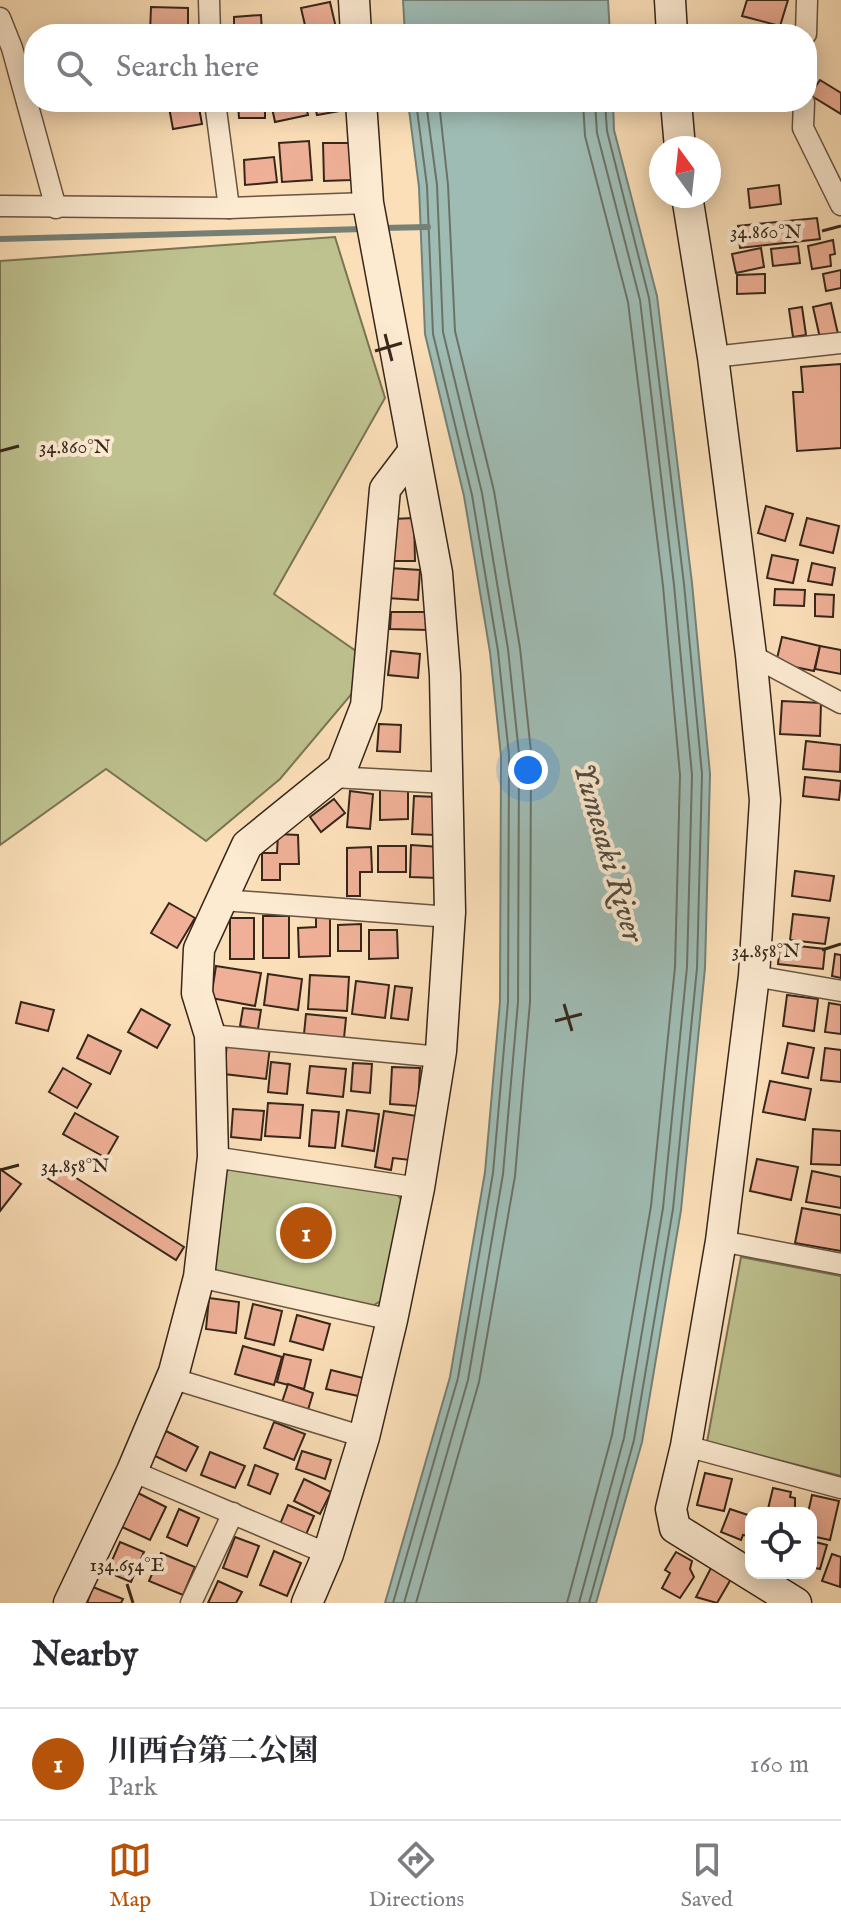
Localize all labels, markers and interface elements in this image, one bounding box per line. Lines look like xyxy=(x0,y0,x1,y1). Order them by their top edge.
search box xyxy=(24,24,817,112)
icon: search xyxy=(52,46,96,90)
text: Search here xyxy=(116,49,259,87)
north arrow xyxy=(649,136,721,208)
text: 34.860°N xyxy=(730,220,802,245)
text: 34.860°N xyxy=(39,435,111,460)
your location xyxy=(508,750,548,790)
water label: Yumesaki River xyxy=(562,758,653,949)
text: 34.858°N xyxy=(732,939,800,964)
text: 34.858°N xyxy=(41,1154,109,1179)
pin: 1 xyxy=(280,1203,332,1263)
map controls xyxy=(745,1507,817,1579)
button: locate xyxy=(745,1507,817,1579)
text: 134.654°E xyxy=(89,1553,165,1578)
text: Nearby xyxy=(32,1634,138,1677)
text: 川西台第二公園 xyxy=(108,1733,318,1771)
text: 1 xyxy=(53,1748,63,1781)
text: 160 m xyxy=(750,1748,809,1781)
text: Park xyxy=(108,1771,157,1804)
tab: Map xyxy=(108,1838,152,1914)
tab: Directions xyxy=(369,1838,464,1914)
tab: Saved xyxy=(681,1838,733,1914)

